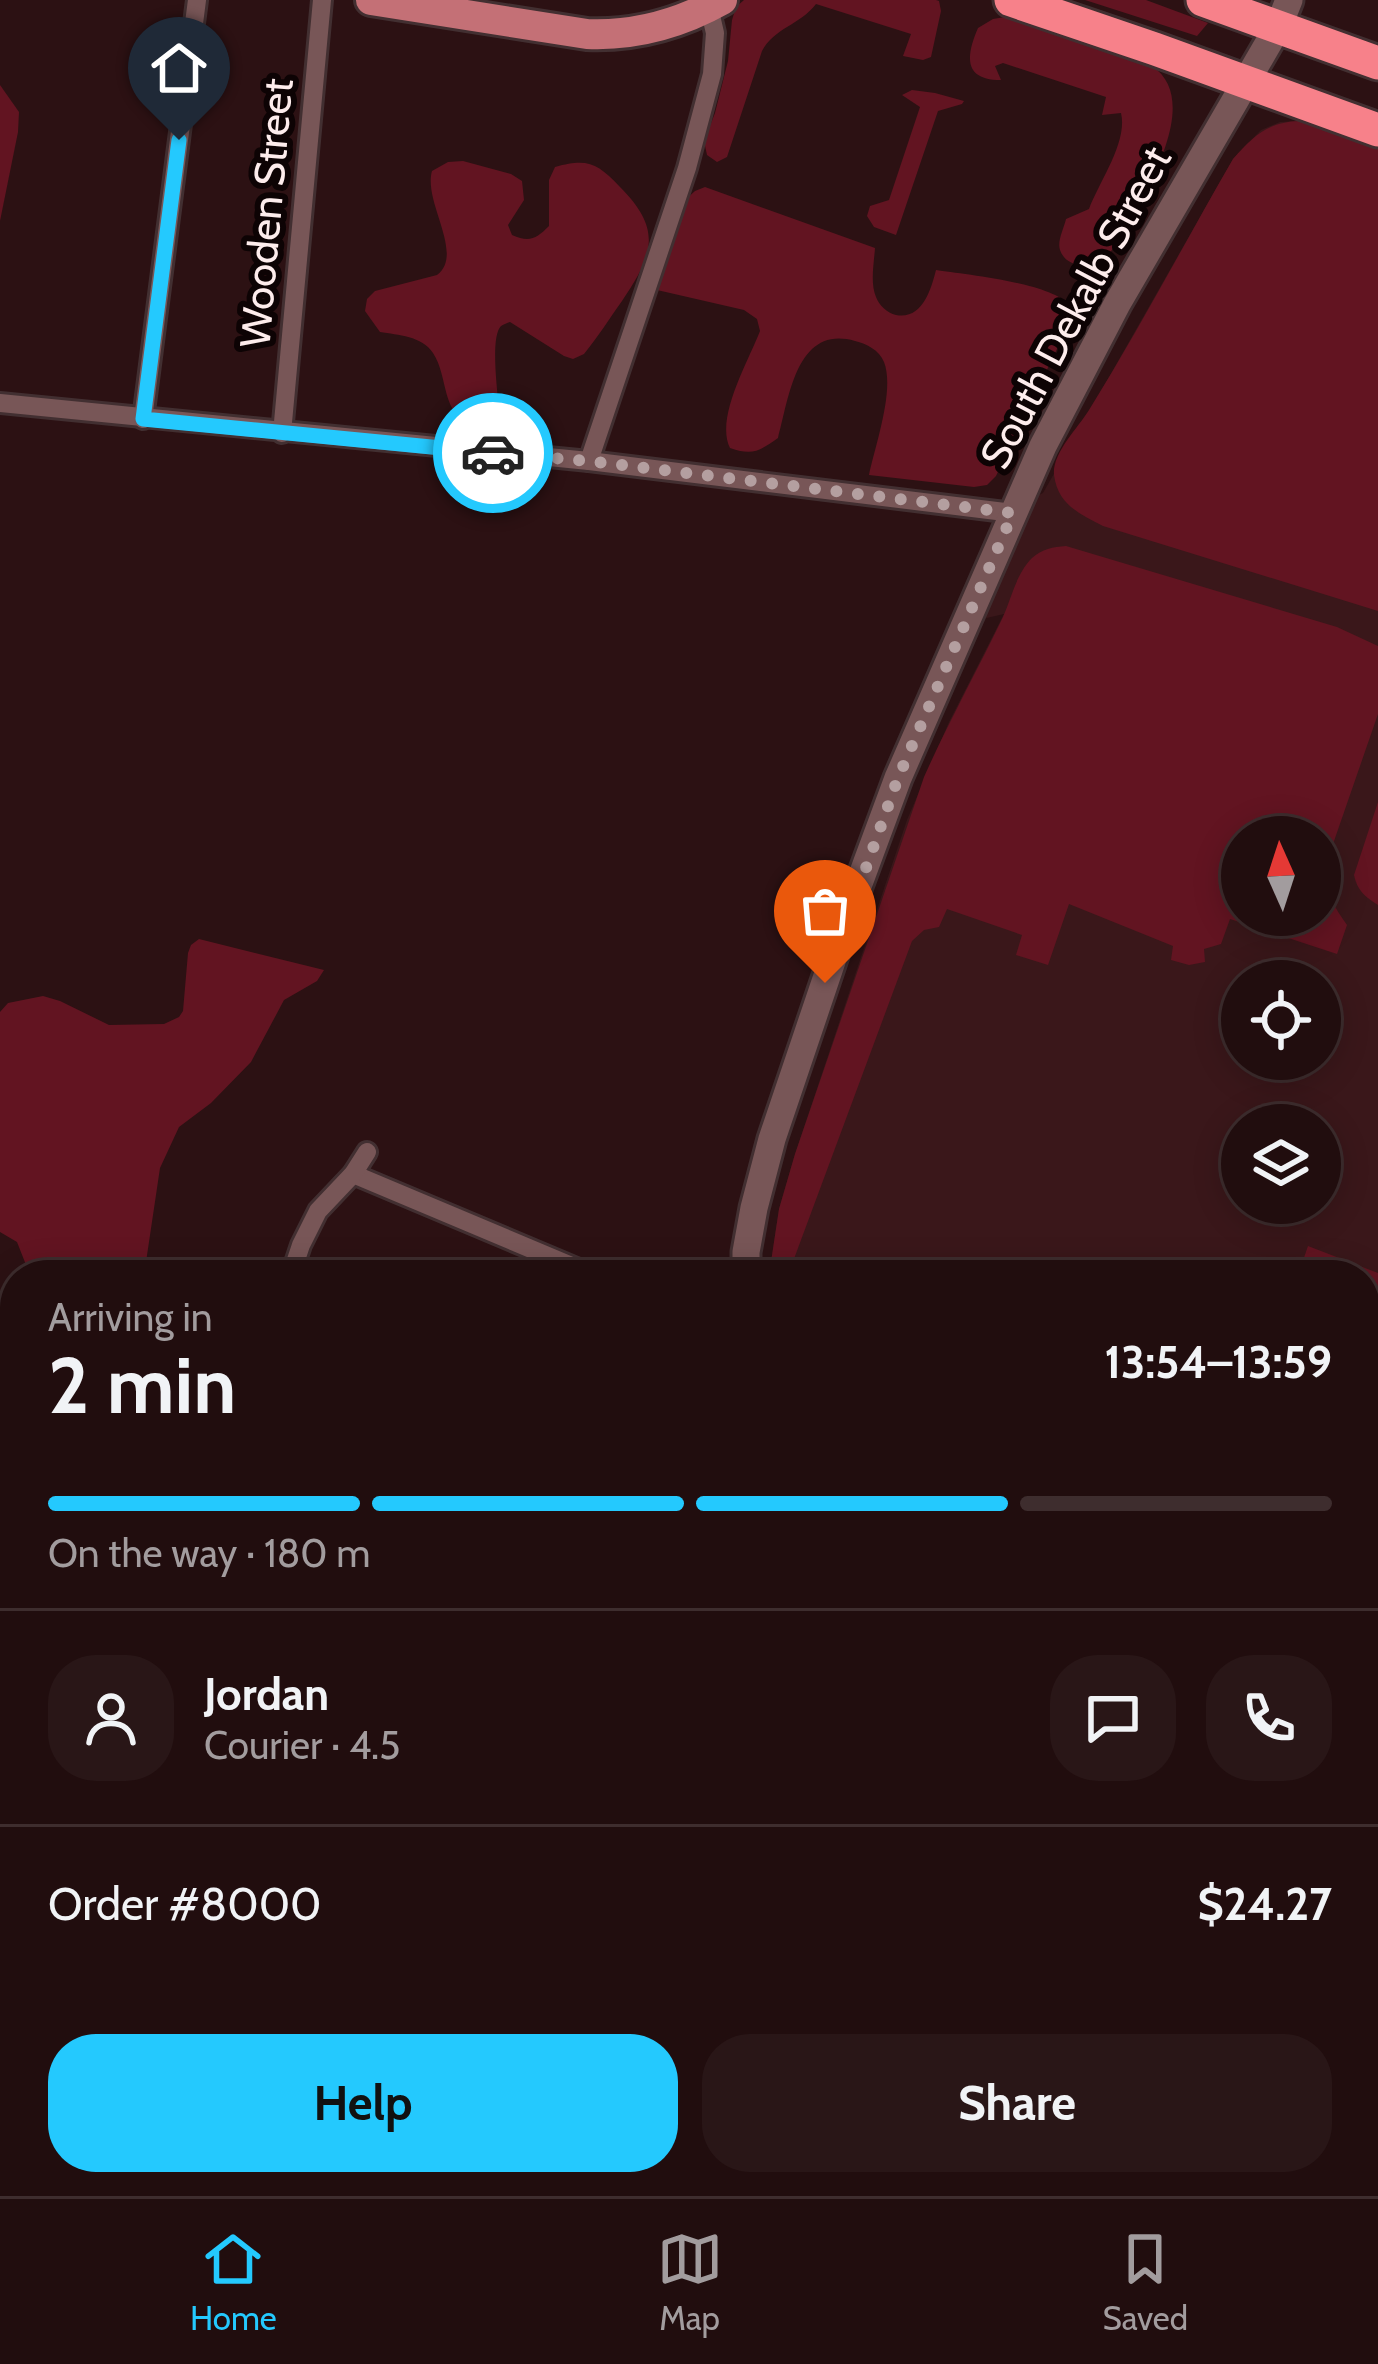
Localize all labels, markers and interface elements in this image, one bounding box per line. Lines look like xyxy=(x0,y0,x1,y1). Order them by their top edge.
pin xyxy=(128,17,230,140)
icon: home xyxy=(146,35,212,101)
street label: Wooden Street xyxy=(228,76,304,350)
street label: South Dekalb Street xyxy=(968,137,1182,477)
courier xyxy=(433,393,553,513)
icon: car xyxy=(460,420,526,486)
north arrow xyxy=(1221,816,1341,936)
map controls xyxy=(1221,816,1341,1224)
pin xyxy=(774,860,876,983)
icon: bag xyxy=(792,878,858,944)
button: locate xyxy=(1221,960,1341,1080)
button: layers xyxy=(1221,1104,1341,1224)
text: Arriving in xyxy=(48,1293,212,1341)
text: 13:54–13:59 xyxy=(1104,1335,1332,1389)
text: 2 min xyxy=(48,1338,236,1433)
text: On the way · 180 m xyxy=(48,1529,371,1577)
button: person xyxy=(48,1655,174,1781)
button: chat xyxy=(1050,1655,1176,1781)
button: phone xyxy=(1206,1655,1332,1781)
text: Jordan xyxy=(204,1667,329,1721)
text: Courier · 4.5 xyxy=(204,1721,400,1769)
text: Order #8000 xyxy=(48,1877,322,1931)
text: $24.27 xyxy=(1197,1877,1332,1931)
button: Help xyxy=(48,2034,678,2172)
button: Share xyxy=(702,2034,1332,2172)
tab: Home xyxy=(190,2226,277,2338)
tab: Map xyxy=(657,2226,723,2338)
tab: Saved xyxy=(1102,2226,1188,2338)

